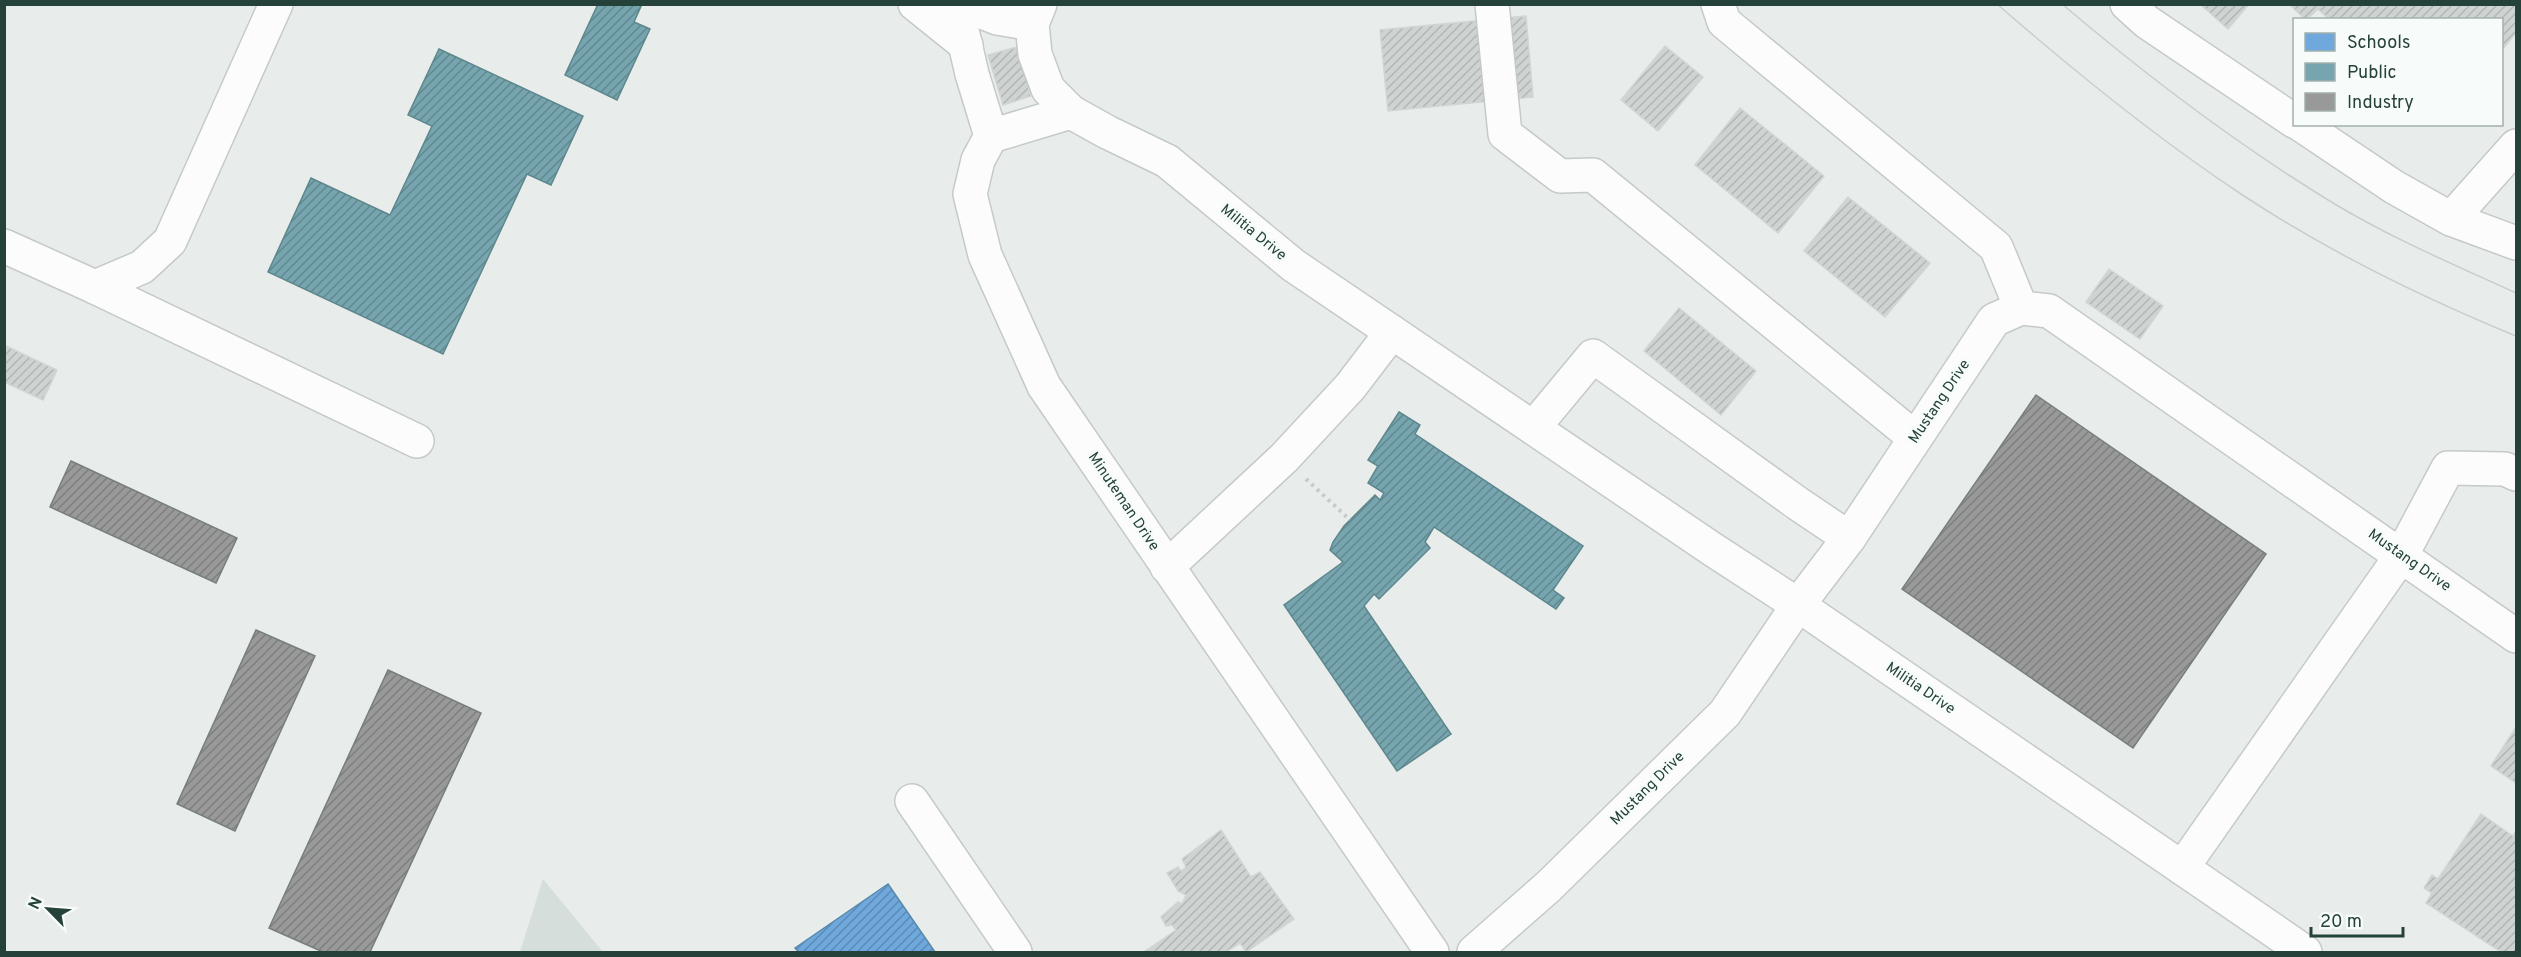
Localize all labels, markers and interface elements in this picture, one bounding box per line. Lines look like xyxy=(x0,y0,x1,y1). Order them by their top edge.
legend xyxy=(2293,18,2503,126)
text: Schools xyxy=(2347,32,2410,55)
text: Public xyxy=(2347,62,2397,85)
text: Industry xyxy=(2347,92,2414,115)
street label: Militia Drive xyxy=(1216,201,1290,265)
street label: Mustang Drive xyxy=(1905,356,1975,448)
street label: Minuteman Drive xyxy=(1083,449,1163,555)
street label: Mustang Drive xyxy=(2364,525,2454,597)
street label: Militia Drive xyxy=(1882,659,1958,719)
street label: Mustang Drive xyxy=(1607,748,1689,830)
north arrow xyxy=(18,879,78,939)
text: N xyxy=(25,894,48,913)
scale bar xyxy=(2311,900,2402,938)
text: 20 m xyxy=(2320,911,2362,934)

